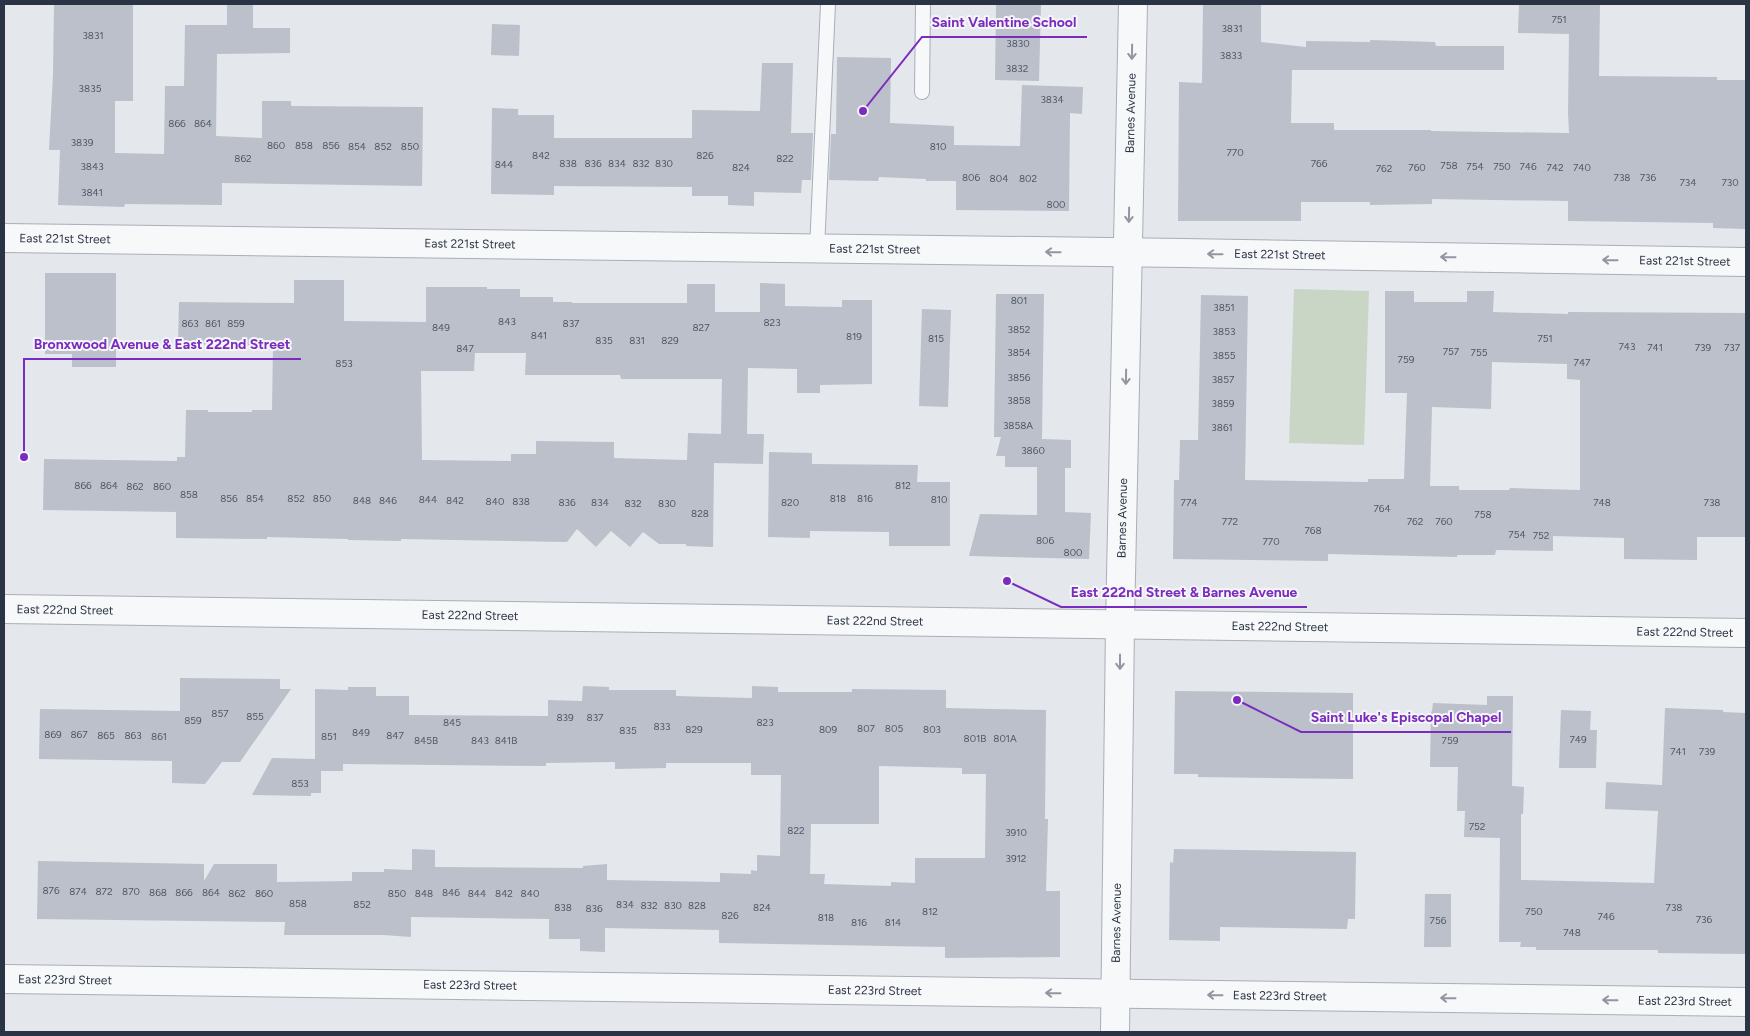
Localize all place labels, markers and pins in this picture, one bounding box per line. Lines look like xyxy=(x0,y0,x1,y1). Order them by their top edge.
callout: Saint Valentine School xyxy=(922,8,1087,37)
callout: Bronxwood Avenue & East 222nd Street xyxy=(24,330,301,359)
callout: East 222nd Street & Barnes Avenue xyxy=(1061,578,1307,607)
callout: Saint Luke's Episcopal Chapel xyxy=(1301,703,1511,732)

